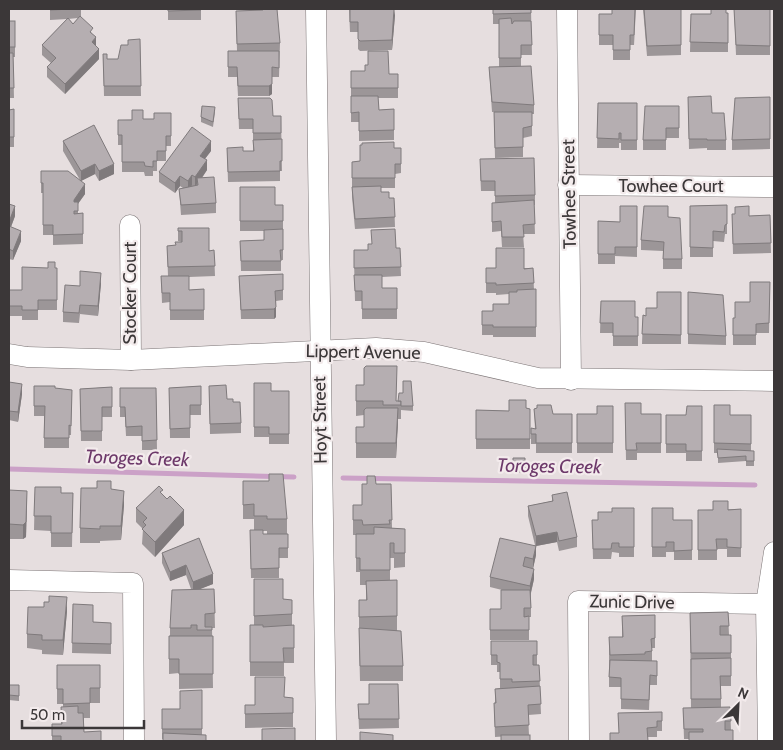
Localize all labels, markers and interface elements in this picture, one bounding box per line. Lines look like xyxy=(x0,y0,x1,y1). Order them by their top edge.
street label: Towhee Street xyxy=(557,139,581,249)
street label: Towhee Court xyxy=(618,175,724,197)
street label: Stocker Court xyxy=(119,242,141,344)
street label: Lippert Avenue xyxy=(305,340,421,364)
street label: Hoyt Street xyxy=(308,376,332,464)
water label: Toroges Creek xyxy=(84,445,190,471)
water label: Toroges Creek xyxy=(497,454,602,478)
street label: Zunic Drive xyxy=(589,590,675,614)
north arrow xyxy=(713,680,763,730)
text: N xyxy=(735,683,751,703)
scale bar xyxy=(22,698,145,730)
text: 50 m xyxy=(30,706,65,724)

